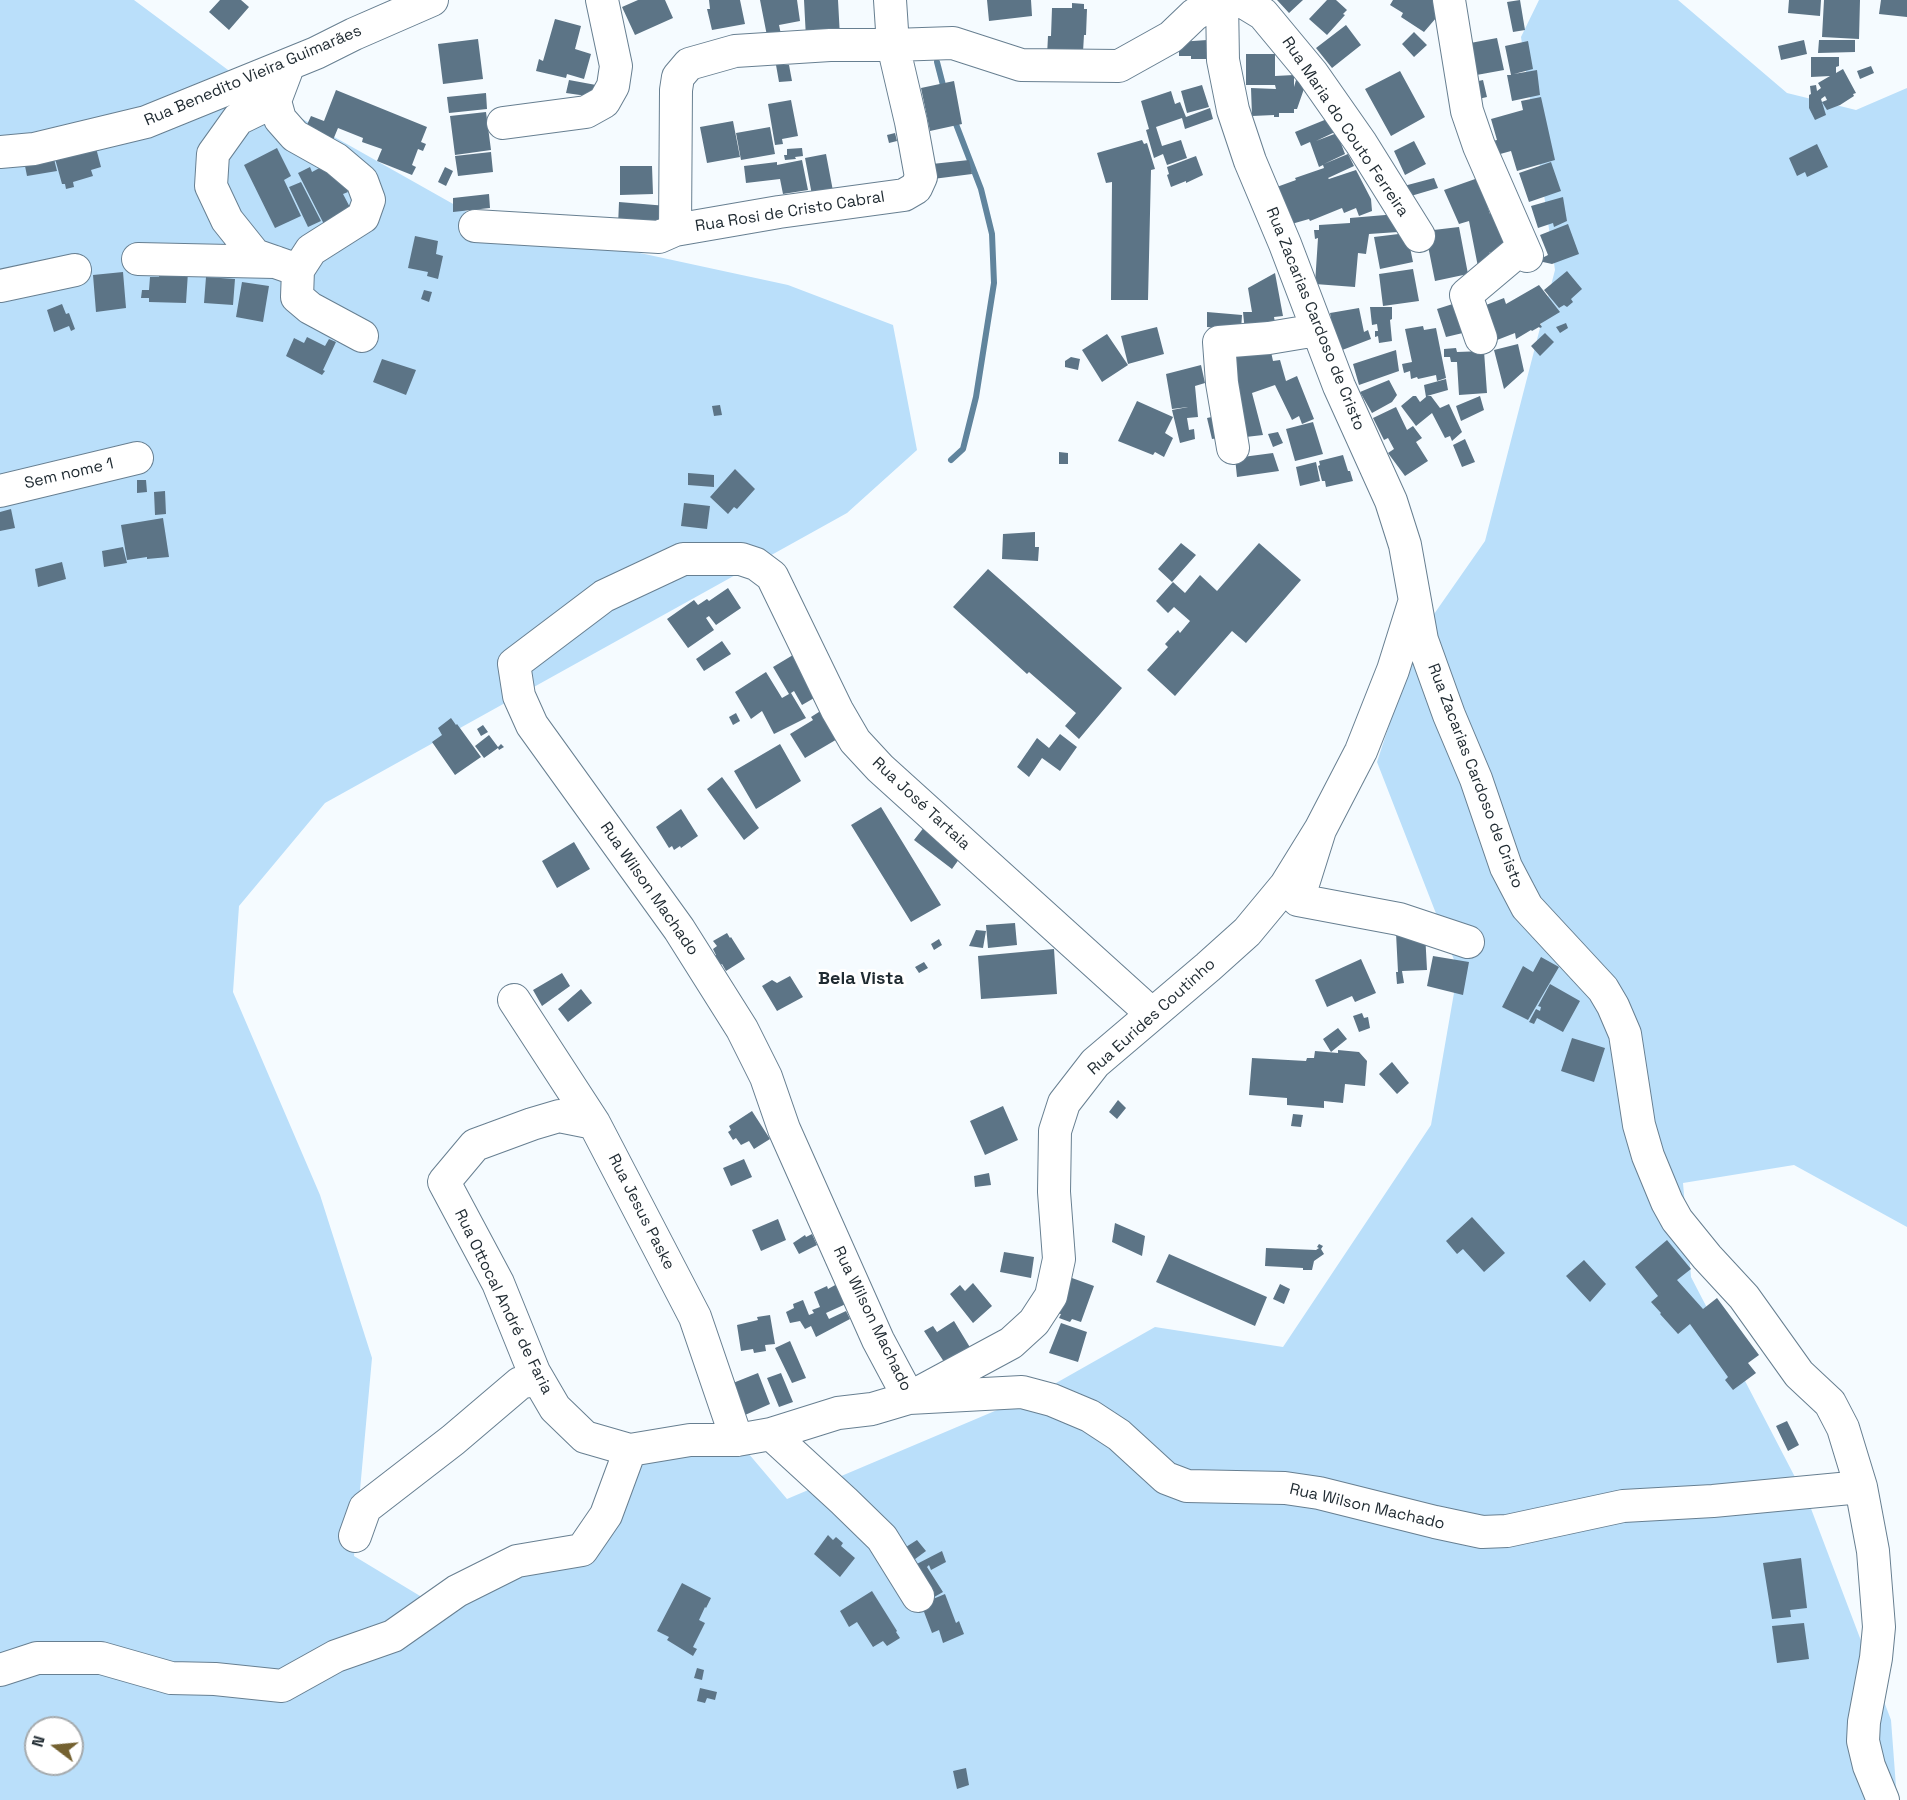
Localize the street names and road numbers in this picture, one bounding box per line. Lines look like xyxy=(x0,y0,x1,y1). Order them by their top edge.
street label: Rua Benedito Vieira Guimarães xyxy=(142,21,364,131)
street label: Rua Maria do Couto Ferreira xyxy=(1277,33,1413,221)
street label: Rua Rosi de Cristo Cabral xyxy=(694,188,886,236)
street label: Rua Zacarias Cardoso de Cristo xyxy=(1261,205,1369,433)
street label: Sem nome 1 xyxy=(23,454,115,494)
street label: Rua Zacarias Cardoso de Cristo xyxy=(1423,661,1527,891)
street label: Rua José Tartaia xyxy=(868,754,974,854)
street label: Rua Wilson Machado xyxy=(596,819,702,959)
street label: Rua Eurides Coutinho xyxy=(1084,955,1220,1079)
street label: Rua Jesus Paske xyxy=(604,1151,678,1273)
street label: Rua Ottocal André de Faria xyxy=(450,1206,556,1398)
street label: Rua Wilson Machado xyxy=(829,1243,915,1395)
street label: Rua Wilson Machado xyxy=(1288,1480,1446,1534)

